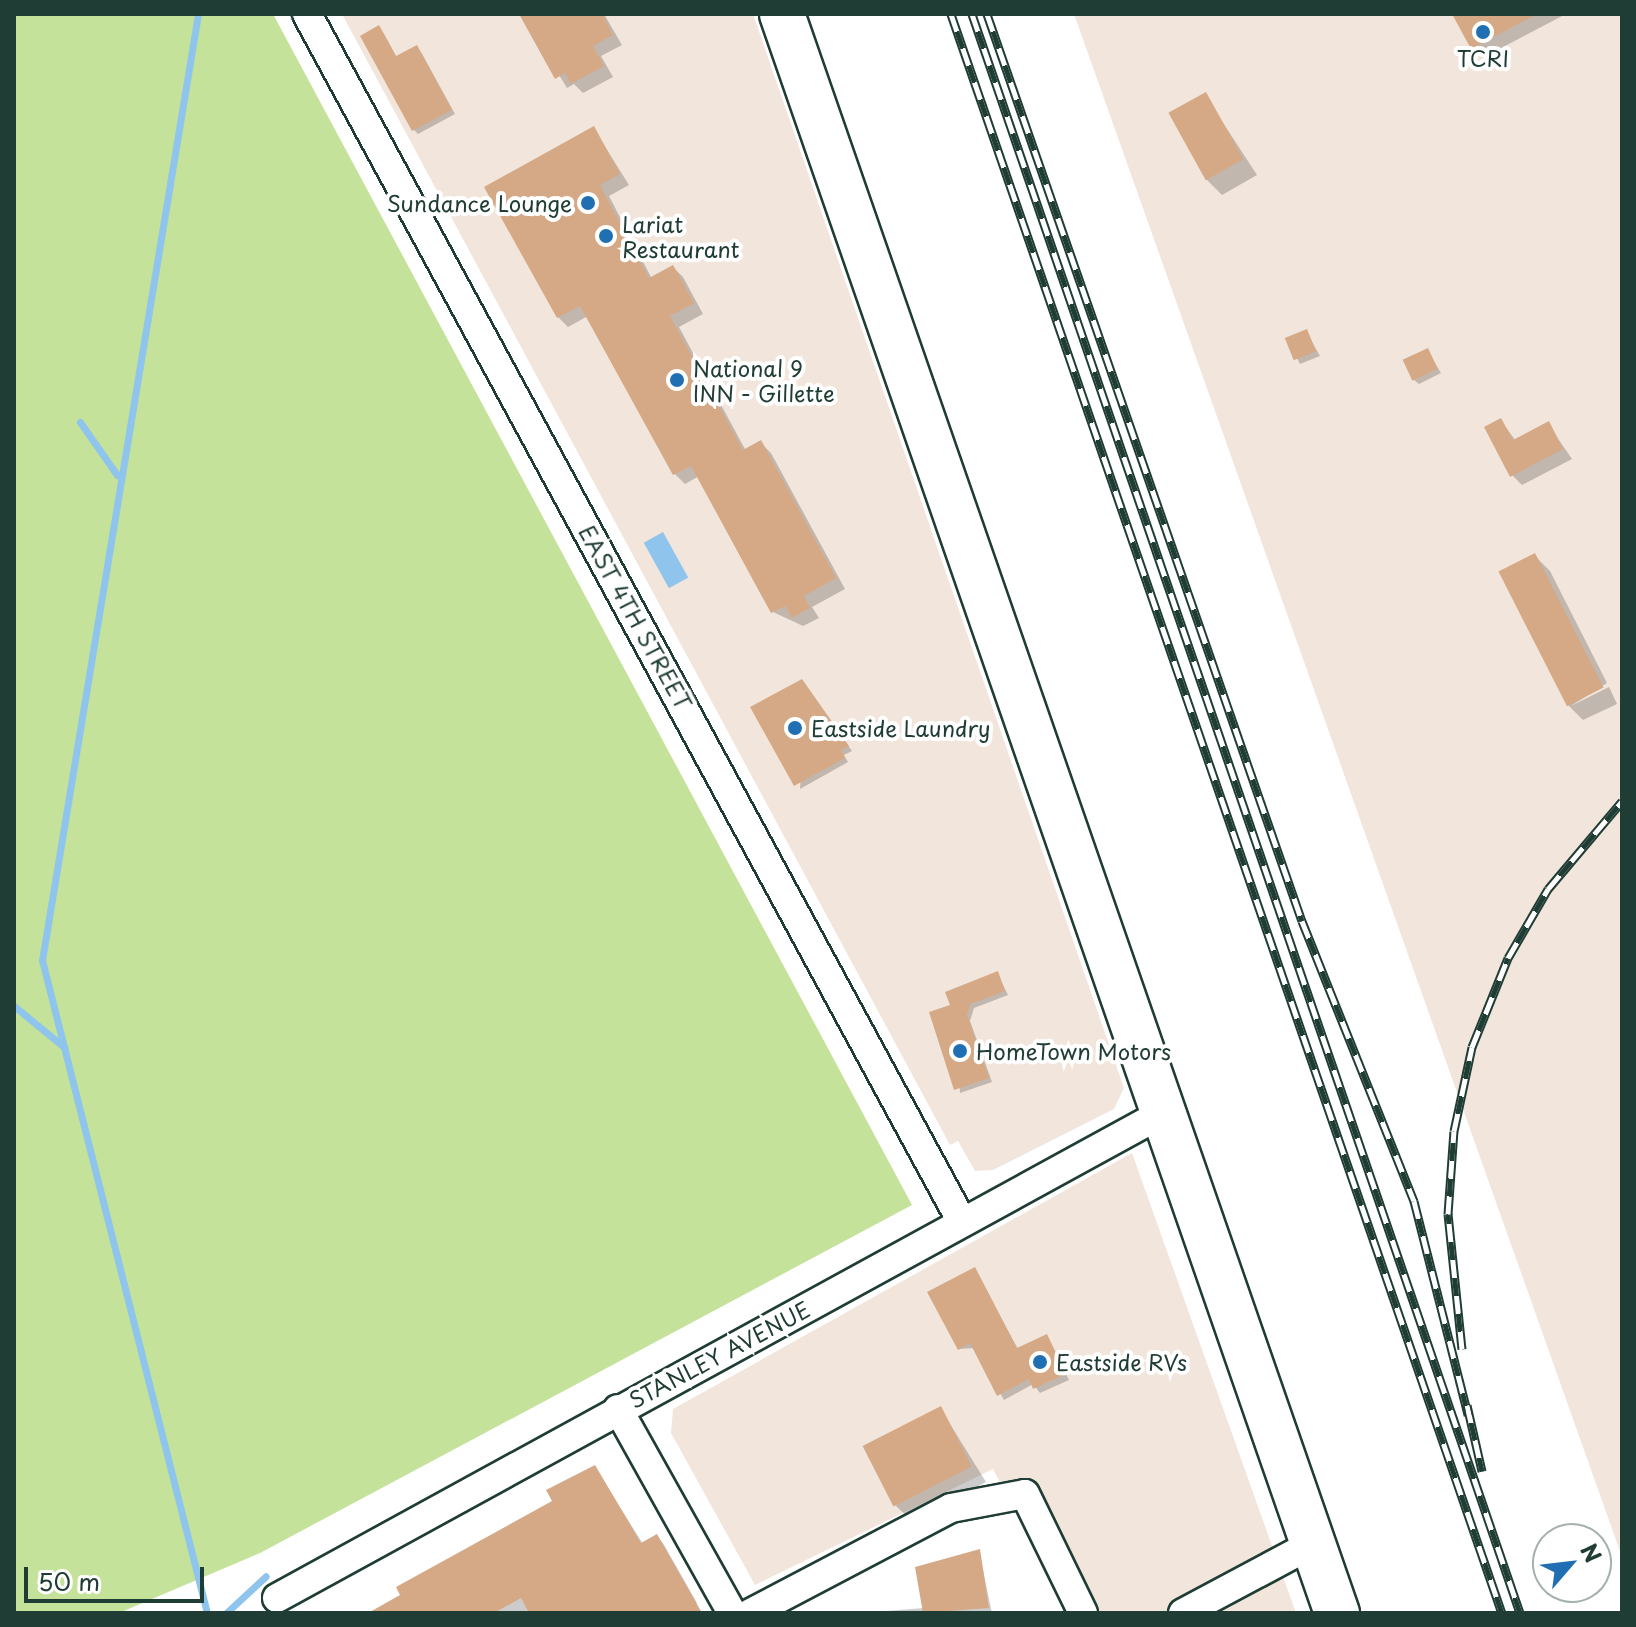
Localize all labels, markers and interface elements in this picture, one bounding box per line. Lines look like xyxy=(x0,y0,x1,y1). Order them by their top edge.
marker: TCRI xyxy=(1474,23,1492,41)
place label: TCRI xyxy=(1457,45,1509,71)
place label: Sundance Lounge xyxy=(387,190,572,216)
marker: Sundance Lounge xyxy=(579,194,597,212)
place label: Lariat Restaurant xyxy=(622,210,740,262)
marker: Lariat Restaurant xyxy=(597,227,615,245)
place label: National 9 INN - Gillette xyxy=(693,354,838,406)
marker: National 9 INN - Gillette xyxy=(668,371,686,389)
street label: EAST 4TH STREET xyxy=(575,521,697,713)
place label: Eastside Laundry xyxy=(811,715,992,741)
marker: Eastside Laundry xyxy=(786,719,804,737)
place label: HomeTown Motors xyxy=(976,1038,1171,1064)
marker: HomeTown Motors xyxy=(951,1042,969,1060)
street label: STANLEY AVENUE xyxy=(624,1295,814,1413)
place label: Eastside RVs xyxy=(1056,1349,1188,1375)
marker: Eastside RVs xyxy=(1031,1353,1049,1371)
north arrow xyxy=(1532,1523,1612,1603)
text: N xyxy=(1573,1537,1611,1568)
scale bar xyxy=(28,1551,208,1601)
text: 50 m xyxy=(38,1563,100,1599)

